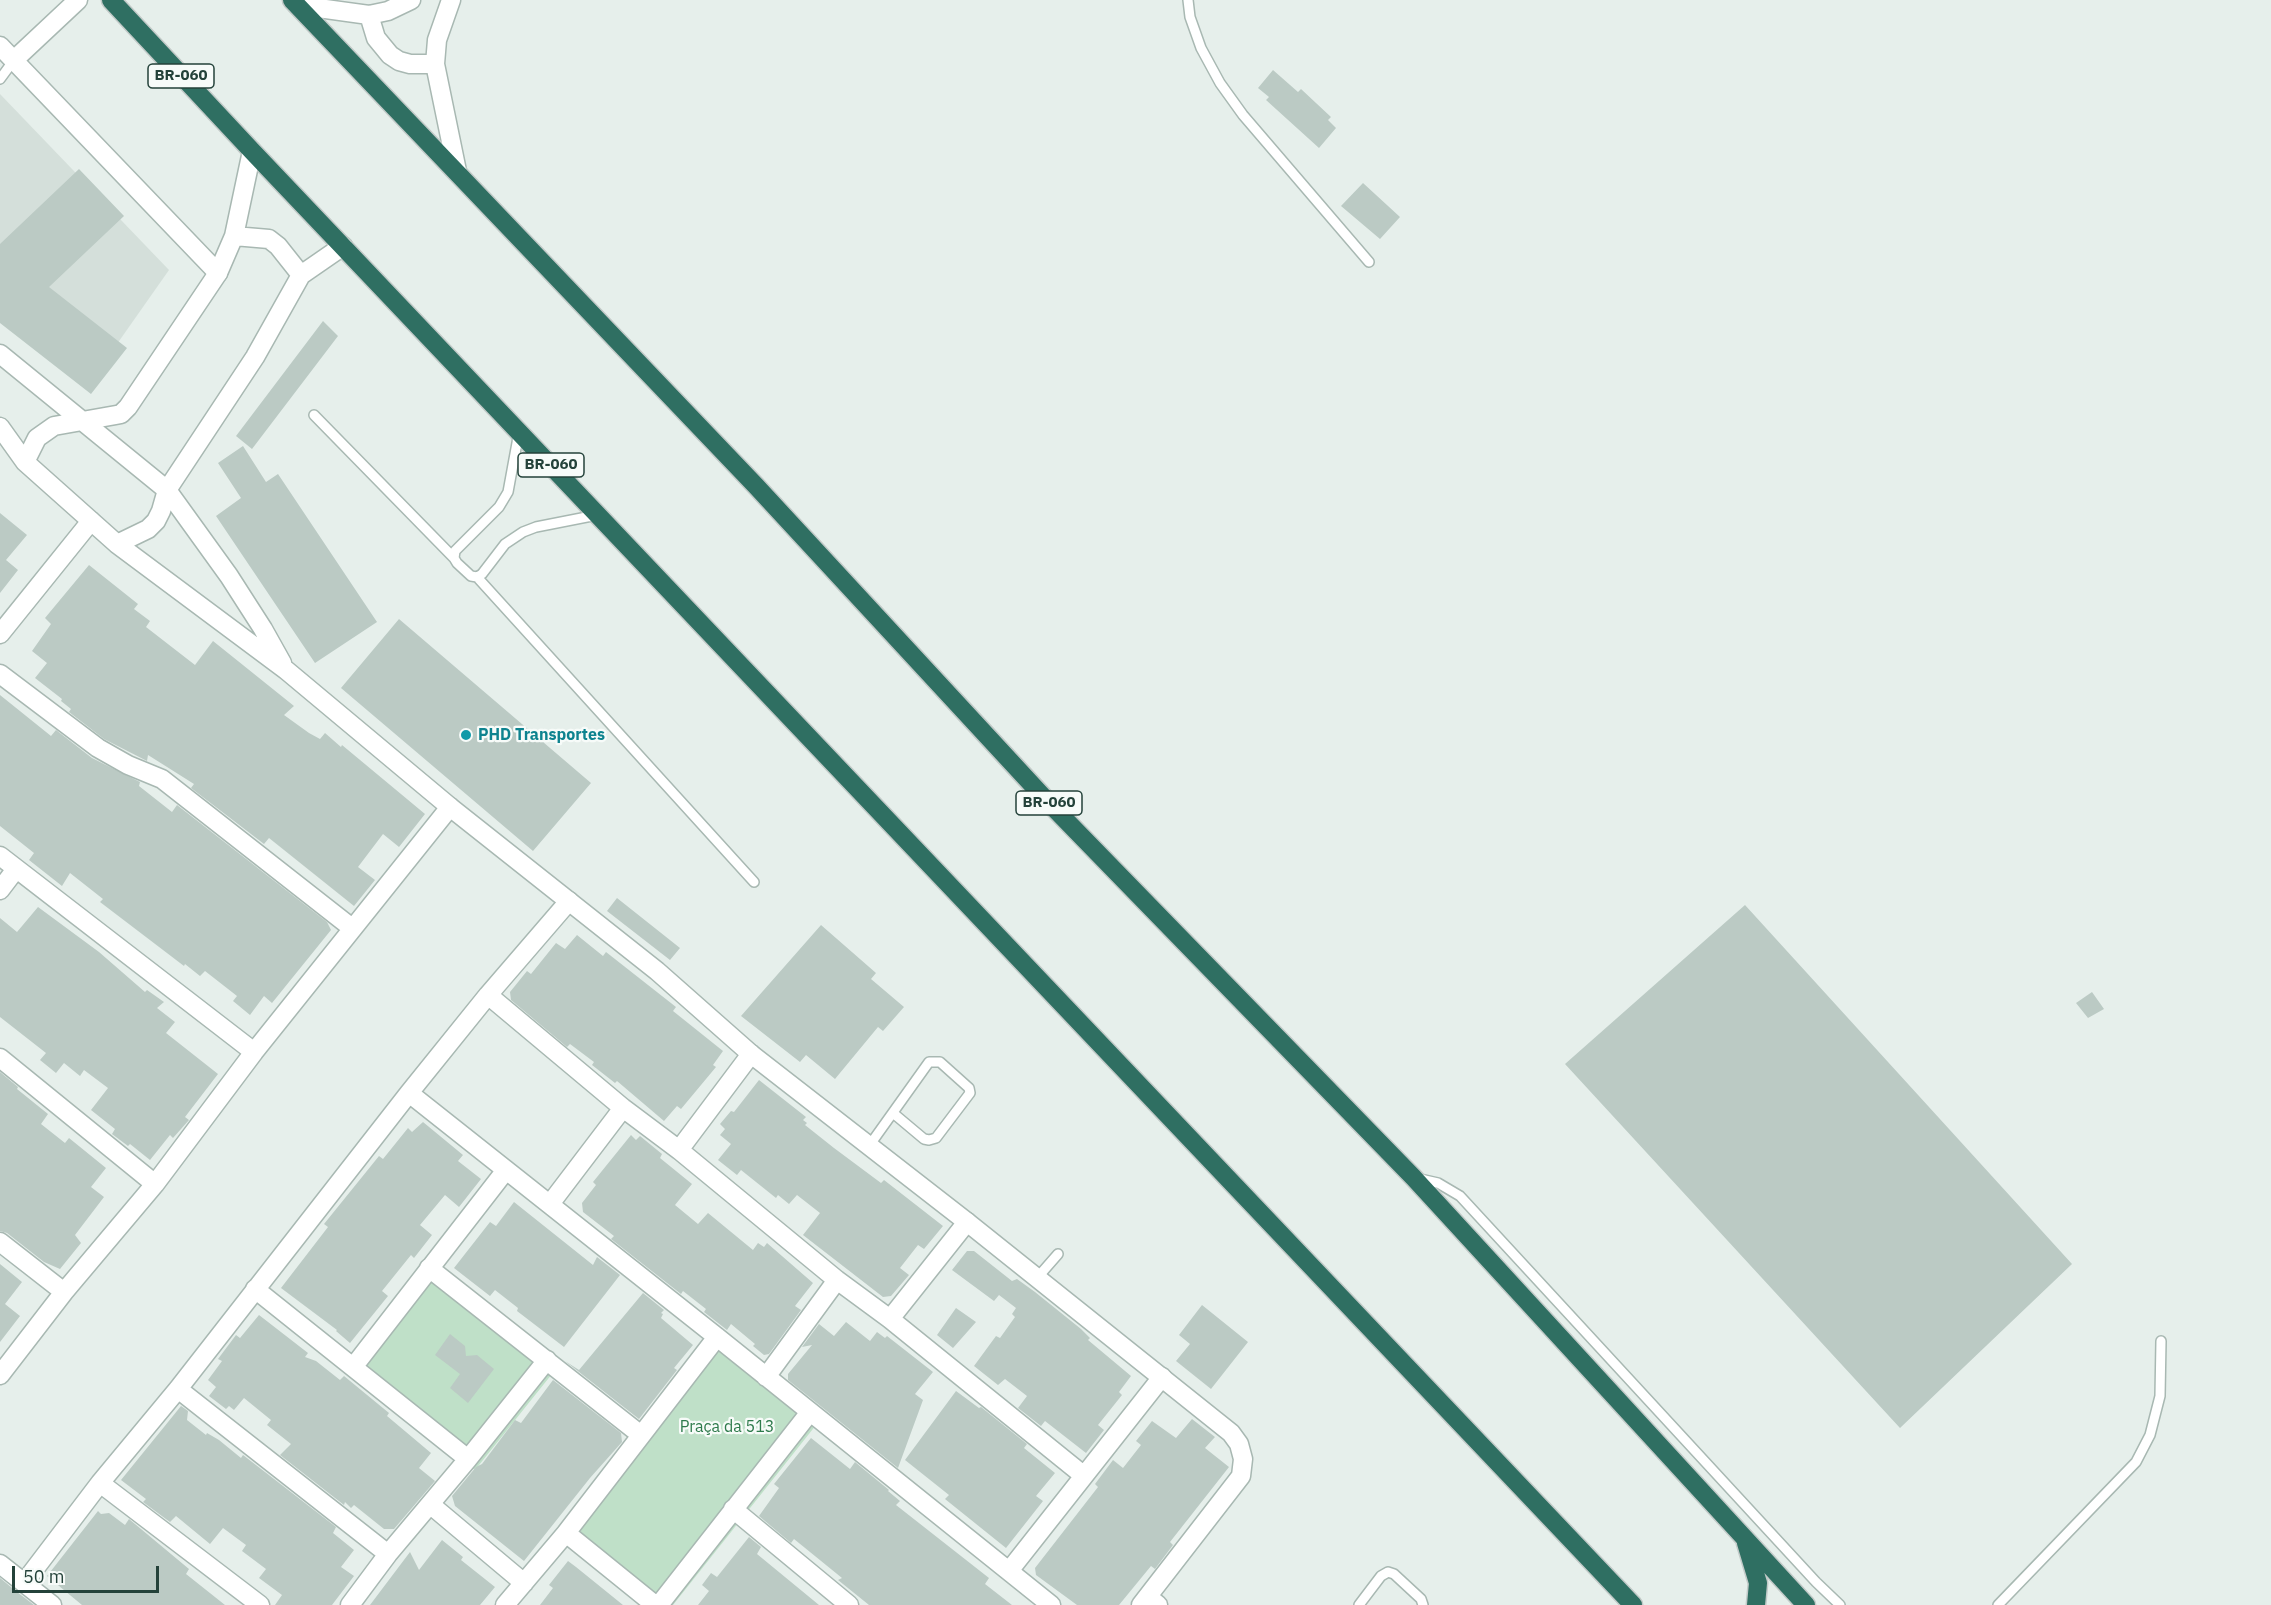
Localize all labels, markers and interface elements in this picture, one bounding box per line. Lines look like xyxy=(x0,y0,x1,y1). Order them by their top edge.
road number: BR-060 xyxy=(148,64,214,88)
road number: BR-060 xyxy=(518,453,584,477)
place label: PHD Transportes xyxy=(478,725,605,745)
marker: PHD Transportes xyxy=(459,728,473,742)
road number: BR-060 xyxy=(1016,791,1082,815)
park label: Praça da 513 xyxy=(680,1417,774,1437)
scale bar xyxy=(15,1554,162,1592)
text: 50 m xyxy=(23,1565,65,1588)

